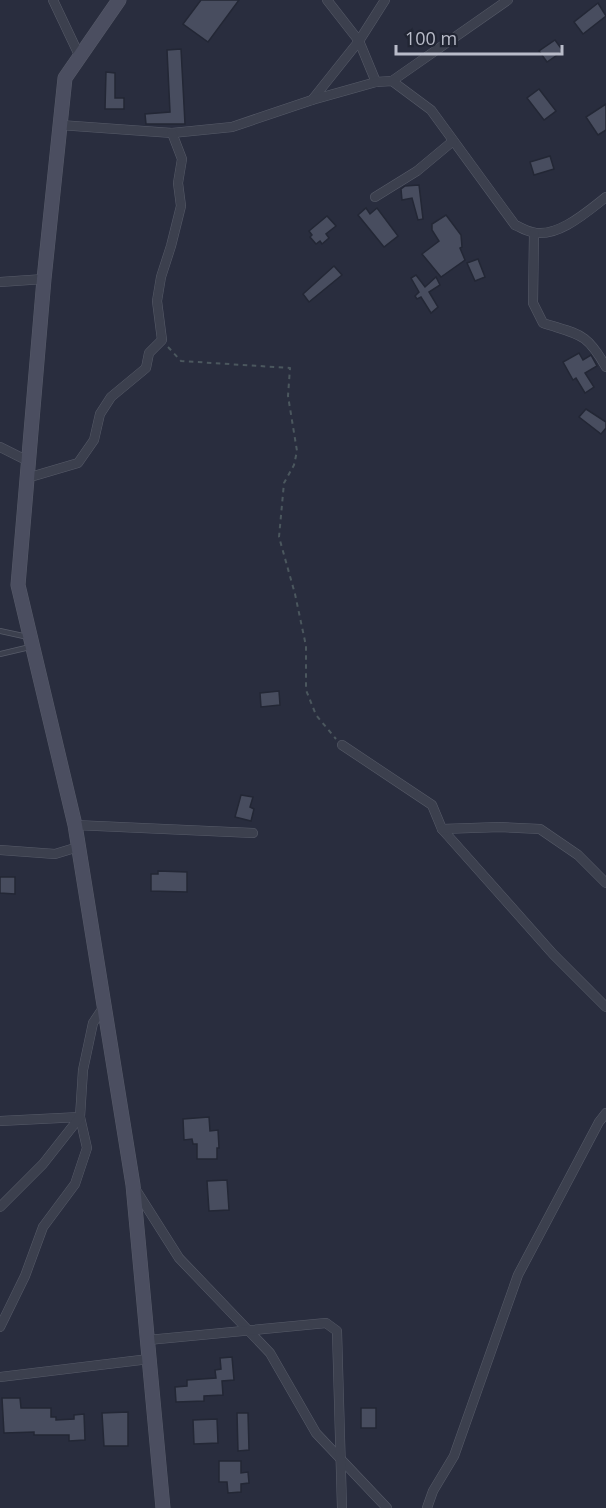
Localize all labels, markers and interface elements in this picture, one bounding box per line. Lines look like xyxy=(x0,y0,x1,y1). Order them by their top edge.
scale bar xyxy=(396,18,562,56)
text: 100 m xyxy=(405,26,457,50)

